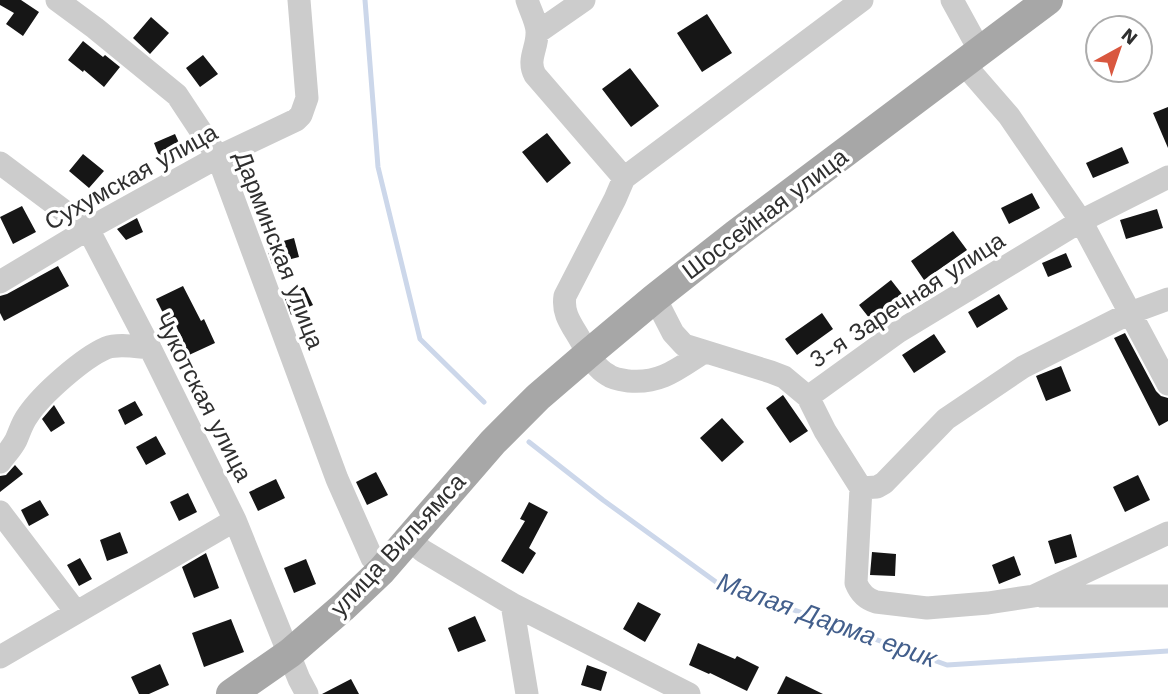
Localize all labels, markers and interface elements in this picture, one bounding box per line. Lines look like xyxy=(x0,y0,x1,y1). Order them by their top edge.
north arrow xyxy=(1084,14,1154,84)
text: N xyxy=(1117,23,1142,50)
street label: Сухумская улица xyxy=(40,118,223,236)
street label: Шоссейная улица xyxy=(677,142,854,285)
street label: Дарминская улица xyxy=(228,147,330,353)
street label: 3-я Заречная улица xyxy=(804,226,1011,374)
street label: Чукотская улица xyxy=(148,308,258,487)
street label: улица Вильямса xyxy=(325,467,472,622)
water label: Малая Дарма ерик xyxy=(713,566,943,674)

